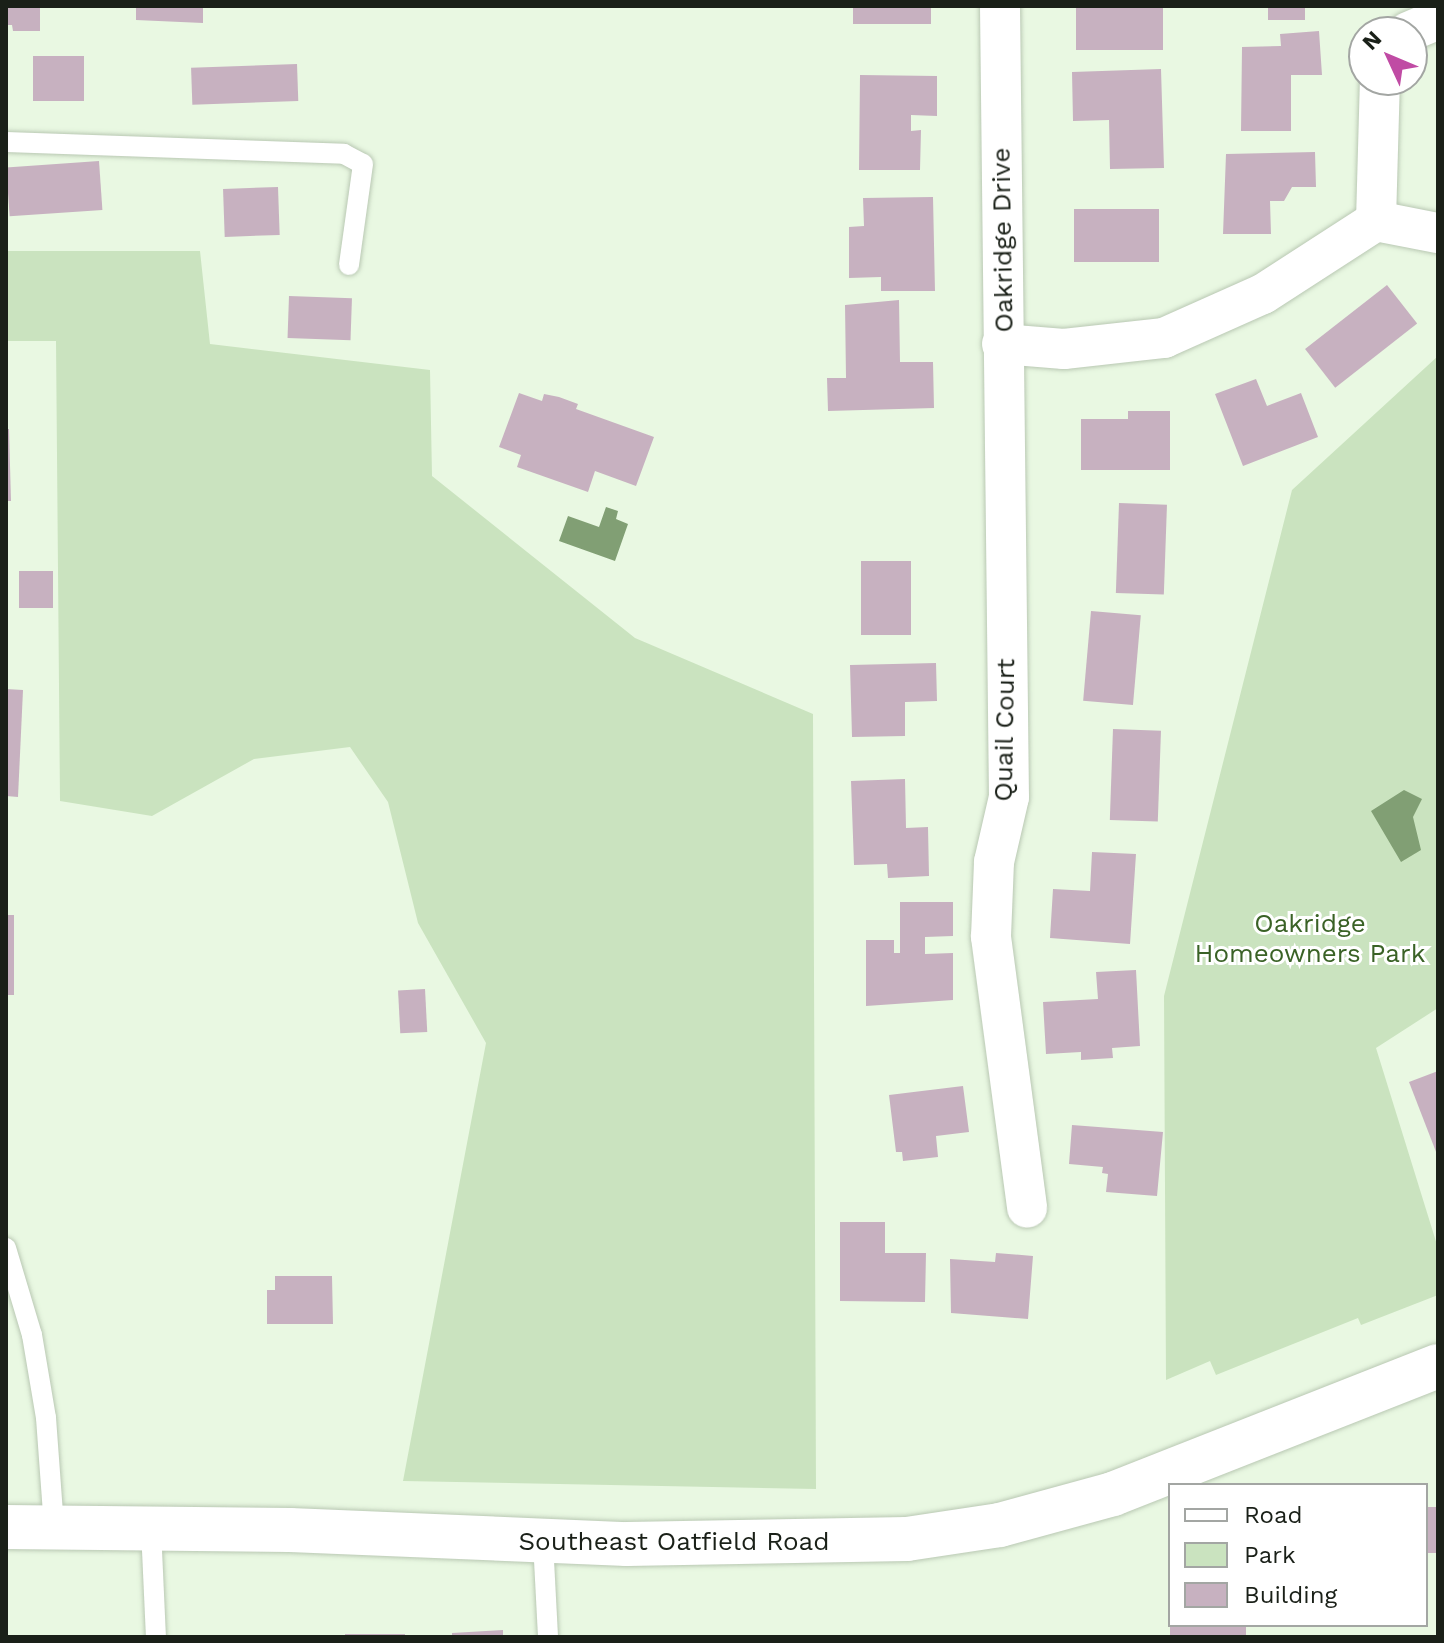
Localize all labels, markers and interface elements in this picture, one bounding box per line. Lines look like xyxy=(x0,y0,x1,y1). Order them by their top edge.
north arrow xyxy=(1348,16,1428,96)
text: N xyxy=(1357,26,1386,55)
street label: Oakridge Drive xyxy=(986,147,1020,333)
street label: Quail Court xyxy=(988,658,1022,802)
park label: Oakridge Homeowners Park xyxy=(1195,908,1425,970)
legend xyxy=(1168,1483,1428,1627)
text: Road xyxy=(1244,1501,1303,1529)
street label: Southeast Oatfield Road xyxy=(518,1526,830,1558)
text: Park xyxy=(1244,1541,1296,1569)
text: Building xyxy=(1244,1581,1337,1609)

